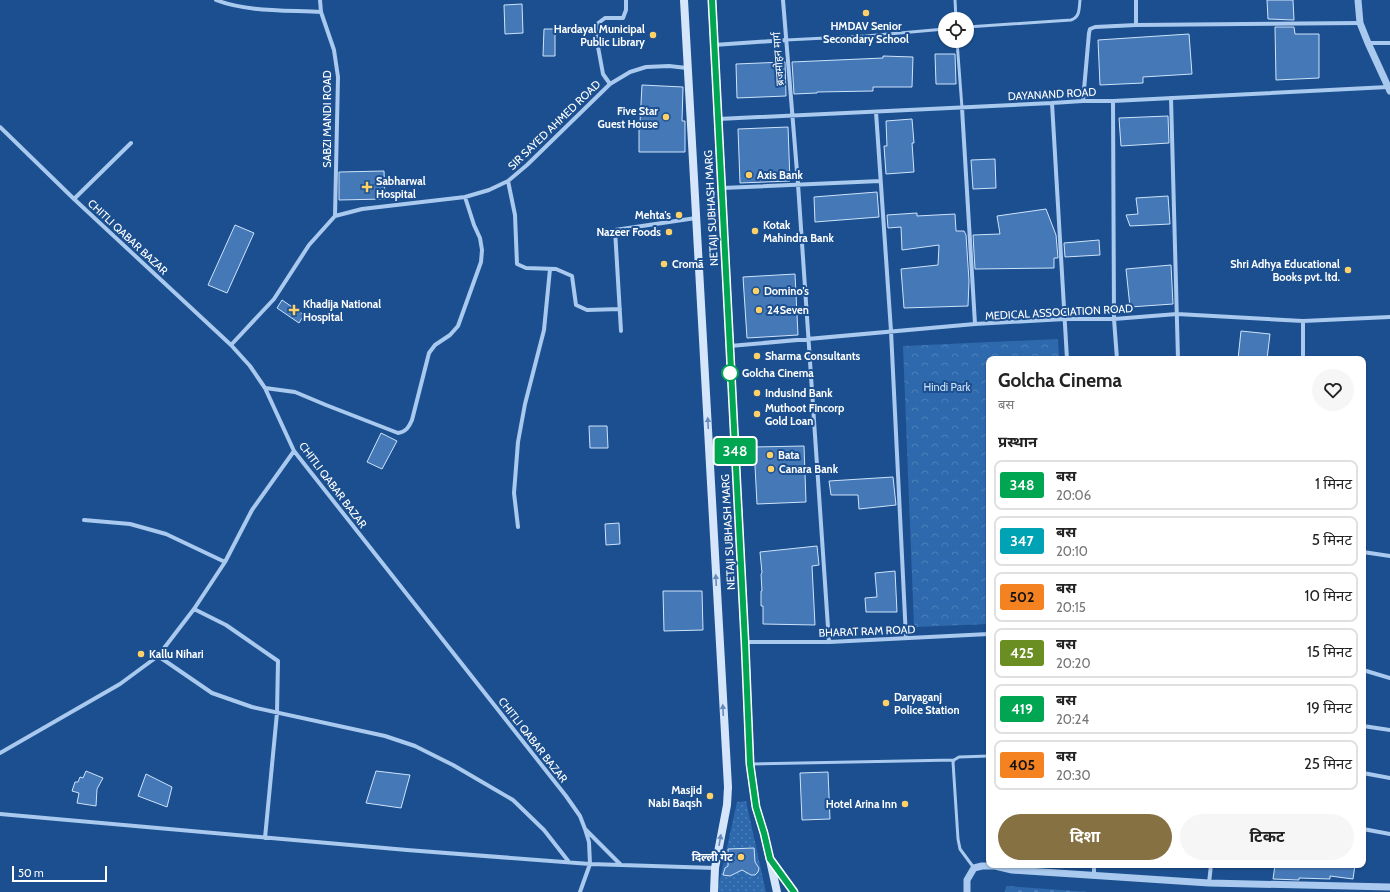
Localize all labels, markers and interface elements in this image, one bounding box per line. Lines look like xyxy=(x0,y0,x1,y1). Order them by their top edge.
marker: HMDAV Senior Secondary School xyxy=(861,8,871,18)
map controls xyxy=(938,12,974,48)
button: locate xyxy=(938,12,974,48)
place label: HMDAV Senior Secondary School xyxy=(823,19,909,46)
place label: Hardayal Municipal Public Library xyxy=(554,22,645,49)
marker: Hardayal Municipal Public Library xyxy=(648,30,658,40)
street label: ब्रजमोहन मार्ग xyxy=(769,31,787,86)
street label: SABZI MANDI ROAD xyxy=(320,70,334,168)
street label: SIR SAYED AHMED ROAD xyxy=(505,77,603,173)
street label: DAYANAND ROAD xyxy=(1007,85,1097,103)
place label: Five Star Guest House xyxy=(598,104,658,131)
marker: Five Star Guest House xyxy=(661,112,671,122)
street label: NETAJI SUBHASH MARG xyxy=(701,150,721,266)
place label: Axis Bank xyxy=(757,168,803,182)
marker: Axis Bank xyxy=(744,170,754,180)
place label: Sabharwal Hospital xyxy=(376,174,426,201)
marker: Sabharwal Hospital xyxy=(361,181,373,193)
street label: CHITLI QABAR BAZAR xyxy=(85,196,171,278)
place label: Mehta's xyxy=(635,208,671,222)
marker: Mehta's xyxy=(674,210,684,220)
place label: Kotak Mahindra Bank xyxy=(763,218,835,245)
place label: Nazeer Foods xyxy=(596,225,661,239)
marker: Kotak Mahindra Bank xyxy=(750,226,760,236)
marker: Nazeer Foods xyxy=(664,227,674,237)
place label: Cromā xyxy=(672,257,704,271)
place label: Shri Adhya Educational Books pvt. ltd. xyxy=(1230,257,1340,284)
marker: Cromā xyxy=(659,259,669,269)
marker: Shri Adhya Educational Books pvt. ltd. xyxy=(1343,265,1353,275)
place label: Domino's xyxy=(764,284,809,298)
marker: Domino's xyxy=(751,286,761,296)
place label: Khadija National Hospital xyxy=(303,297,381,324)
street label: MEDICAL ASSOCIATION ROAD xyxy=(985,301,1133,323)
place label: 24Seven xyxy=(767,303,809,317)
marker: Khadija National Hospital xyxy=(288,304,300,316)
marker: 24Seven xyxy=(754,305,764,315)
place label: Sharma Consultants xyxy=(765,349,861,363)
marker: Sharma Consultants xyxy=(752,351,762,361)
marker: Golcha Cinema xyxy=(721,364,739,382)
place label: Golcha Cinema xyxy=(742,366,814,380)
text: Golcha Cinema xyxy=(998,369,1122,392)
button: heart xyxy=(1312,369,1354,411)
park label: Hindi Park xyxy=(924,380,971,394)
place label: IndusInd Bank xyxy=(765,386,833,400)
marker: IndusInd Bank xyxy=(752,388,762,398)
text: बस xyxy=(998,396,1014,412)
place label: Muthoot Fincorp Gold Loan xyxy=(765,401,844,428)
marker: Muthoot Fincorp Gold Loan xyxy=(752,409,762,419)
one-way arrow xyxy=(704,417,711,429)
text: प्रस्थान xyxy=(998,433,1037,451)
line badge: 348 xyxy=(712,438,758,464)
street label: CHITLI QABAR BAZAR xyxy=(296,439,370,531)
text: 348 xyxy=(723,442,747,460)
place label: Bata xyxy=(778,448,800,462)
marker: Bata xyxy=(765,450,775,460)
place label: Canara Bank xyxy=(779,462,839,476)
marker: Canara Bank xyxy=(766,464,776,474)
text: बस xyxy=(1056,467,1076,485)
street label: NETAJI SUBHASH MARG xyxy=(718,474,738,590)
text: 1 मिनट xyxy=(1315,475,1352,493)
text: 348 xyxy=(1010,476,1034,494)
text: 20:06 xyxy=(1056,487,1091,503)
text: बस xyxy=(1056,523,1076,541)
text: 5 मिनट xyxy=(1312,531,1352,549)
text: 347 xyxy=(1010,532,1034,550)
text: 20:10 xyxy=(1056,543,1088,559)
one-way arrow xyxy=(713,574,720,586)
text: बस xyxy=(1056,579,1076,597)
text: 10 मिनट xyxy=(1305,587,1352,605)
text: 502 xyxy=(1010,588,1034,606)
text: 20:15 xyxy=(1056,599,1086,615)
street label: BHARAT RAM ROAD xyxy=(818,622,916,640)
text: बस xyxy=(1056,635,1076,653)
text: 15 मिनट xyxy=(1307,643,1352,661)
text: 425 xyxy=(1010,644,1034,662)
place label: Kallu Nihari xyxy=(149,647,204,661)
marker: Kallu Nihari xyxy=(136,649,146,659)
text: 20:20 xyxy=(1056,655,1090,671)
place label: Daryaganj Police Station xyxy=(894,690,960,717)
text: बस xyxy=(1056,691,1076,709)
street label: CHITLI QABAR BAZAR xyxy=(495,695,571,786)
marker: Daryaganj Police Station xyxy=(881,698,891,708)
text: 19 मिनट xyxy=(1306,699,1352,717)
text: 419 xyxy=(1011,700,1033,718)
one-way arrow xyxy=(720,704,727,716)
text: 20:24 xyxy=(1056,711,1089,727)
text: बस xyxy=(1056,747,1076,765)
text: 25 मिनट xyxy=(1304,755,1352,773)
text: 405 xyxy=(1009,756,1035,774)
text: 20:30 xyxy=(1056,767,1091,783)
place label: Masjid Nabi Baqsh xyxy=(648,783,702,810)
marker: Masjid Nabi Baqsh xyxy=(705,791,715,801)
place label: Hotel Arina Inn xyxy=(826,797,897,811)
marker: Hotel Arina Inn xyxy=(900,799,910,809)
button: दिशा xyxy=(998,814,1172,860)
button: टिकट xyxy=(1180,814,1354,860)
one-way arrow xyxy=(718,833,724,846)
place label: दिल्ली गेट xyxy=(692,850,734,864)
marker: दिल्ली गेट xyxy=(736,852,746,862)
scale bar xyxy=(12,864,107,883)
text: 50 m xyxy=(18,866,44,880)

